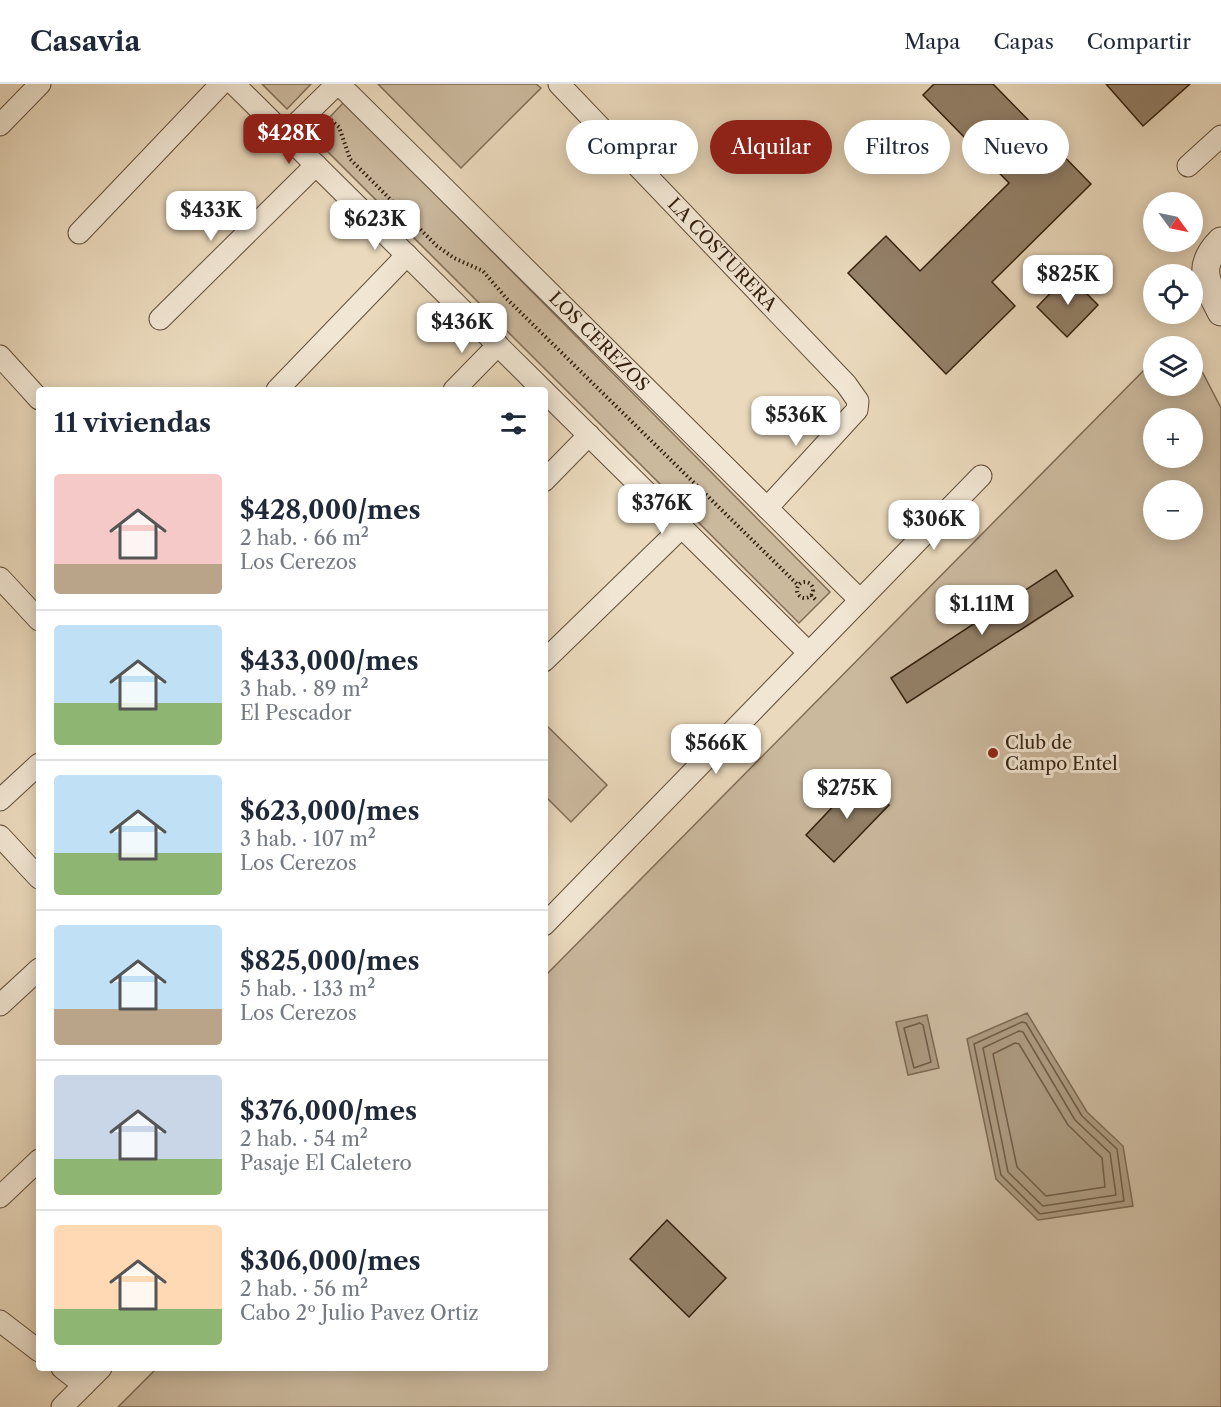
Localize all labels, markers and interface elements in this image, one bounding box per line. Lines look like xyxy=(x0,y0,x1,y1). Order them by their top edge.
text: Casavia xyxy=(30,24,141,58)
text: Mapa xyxy=(904,29,960,54)
text: Capas xyxy=(993,29,1054,54)
text: Compartir xyxy=(1087,29,1191,54)
pin: $428K xyxy=(247,114,331,165)
chip: Comprar xyxy=(566,120,698,174)
chip: Alquilar xyxy=(710,120,832,174)
chip: Filtros xyxy=(844,120,950,174)
chip: Nuevo xyxy=(962,120,1069,174)
text: $428K xyxy=(257,121,321,145)
pin: $433K xyxy=(169,191,253,242)
north arrow xyxy=(1143,192,1203,252)
map controls xyxy=(1143,192,1203,540)
street label: LA COSTURERA xyxy=(663,193,782,316)
text: $433K xyxy=(180,198,242,222)
pin: $623K xyxy=(333,200,417,251)
text: $623K xyxy=(344,207,406,231)
pin: $825K xyxy=(1026,255,1110,306)
text: $825K xyxy=(1037,262,1099,286)
button: locate xyxy=(1143,264,1203,324)
street label: LOS CEREZOS xyxy=(544,287,654,396)
pin: $436K xyxy=(420,303,504,354)
text: $436K xyxy=(431,310,493,334)
button: layers xyxy=(1143,336,1203,396)
pin: $536K xyxy=(754,396,838,447)
text: $536K xyxy=(765,403,827,427)
text: 11 viviendas xyxy=(54,407,211,439)
icon: filters xyxy=(497,407,530,440)
button: + xyxy=(1143,408,1203,468)
button: − xyxy=(1143,480,1203,540)
pin: $376K xyxy=(620,484,704,535)
text: $376K xyxy=(632,491,692,515)
text: $428,000/mes xyxy=(240,494,421,526)
icon: home xyxy=(102,498,174,570)
pin: $306K xyxy=(892,500,976,551)
text: $306K xyxy=(902,507,966,531)
text: 2 hab. · 66 m² xyxy=(240,526,369,550)
text: Los Cerezos xyxy=(240,550,357,574)
pin: $1.11M xyxy=(933,585,1031,636)
text: $1.11M xyxy=(950,592,1014,616)
text: $433,000/mes xyxy=(240,645,419,677)
icon: home xyxy=(102,649,174,721)
text: 3 hab. · 89 m² xyxy=(240,677,369,701)
text: El Pescador xyxy=(240,701,352,725)
pin: $566K xyxy=(674,724,758,775)
text: $566K xyxy=(685,731,747,755)
place label: Club de Campo Entel xyxy=(1005,732,1118,775)
marker: Club de Campo Entel xyxy=(986,746,1000,760)
pin: $275K xyxy=(805,769,889,820)
text: $275K xyxy=(817,776,877,800)
text: $623,000/mes xyxy=(240,795,419,827)
icon: home xyxy=(102,799,174,871)
text: 3 hab. · 107 m² xyxy=(240,827,376,851)
text: Los Cerezos xyxy=(240,851,357,875)
text: $825,000/mes xyxy=(240,945,420,977)
icon: home xyxy=(102,949,174,1021)
text: 5 hab. · 133 m² xyxy=(240,977,375,1001)
text: Los Cerezos xyxy=(240,1001,357,1025)
text: $376,000/mes xyxy=(240,1095,417,1127)
icon: home xyxy=(102,1099,174,1171)
text: 2 hab. · 54 m² xyxy=(240,1127,368,1151)
text: Pasaje El Caletero xyxy=(240,1151,412,1175)
text: $306,000/mes xyxy=(240,1245,421,1277)
icon: home xyxy=(102,1249,174,1321)
text: 2 hab. · 56 m² xyxy=(240,1277,368,1301)
text: Cabo 2º Julio Pavez Ortiz xyxy=(240,1301,479,1325)

